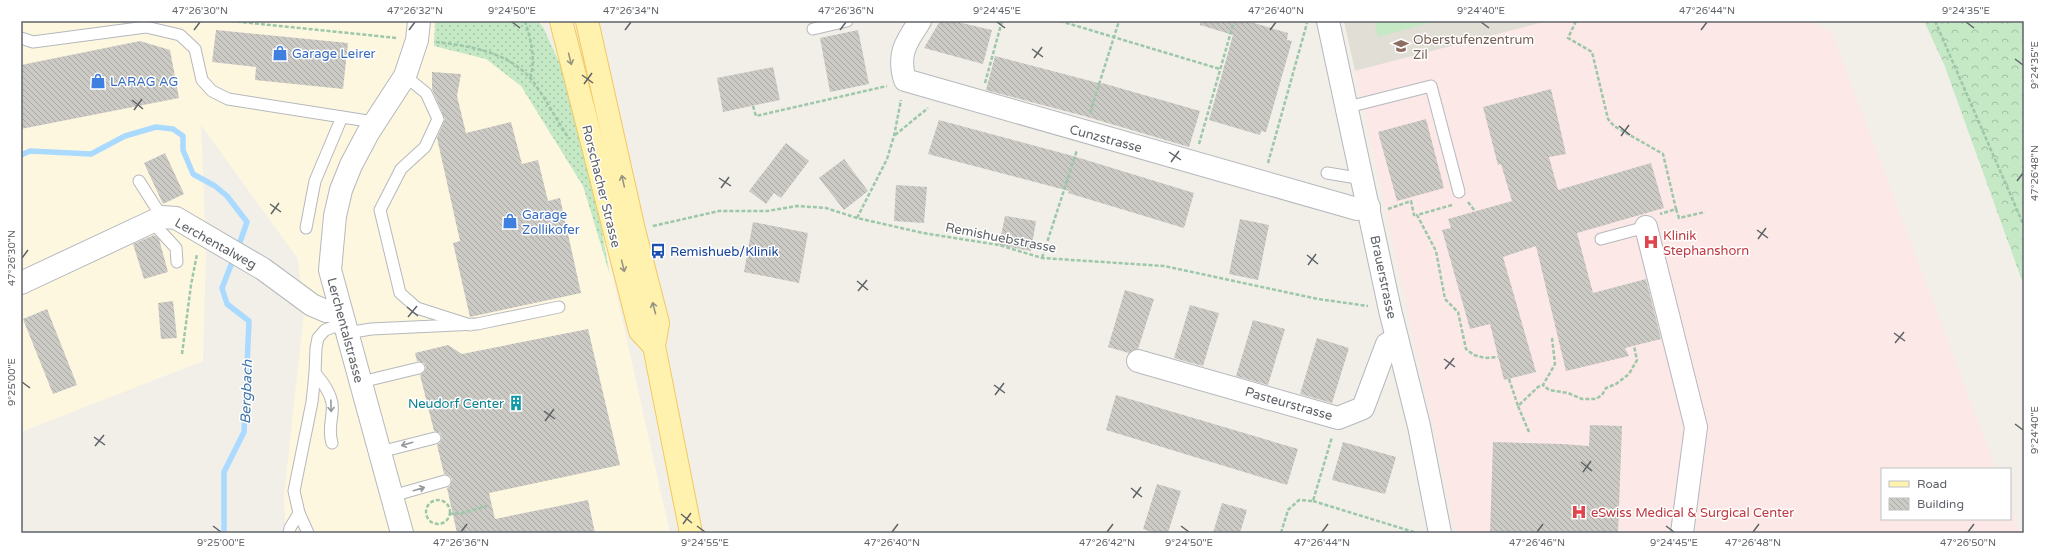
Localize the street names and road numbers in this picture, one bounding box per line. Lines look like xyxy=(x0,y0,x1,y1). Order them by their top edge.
street label: Cunzstrasse xyxy=(1068,122,1144,156)
street label: Rorschacher Strasse xyxy=(578,123,624,249)
street label: Lerchentalweg xyxy=(172,215,259,273)
street label: Remishuebstrasse xyxy=(944,219,1058,257)
street label: Brauerstrasse xyxy=(1366,234,1400,320)
street label: Lerchentalstrasse xyxy=(323,276,367,385)
street label: Pasteurstrasse xyxy=(1243,384,1334,424)

